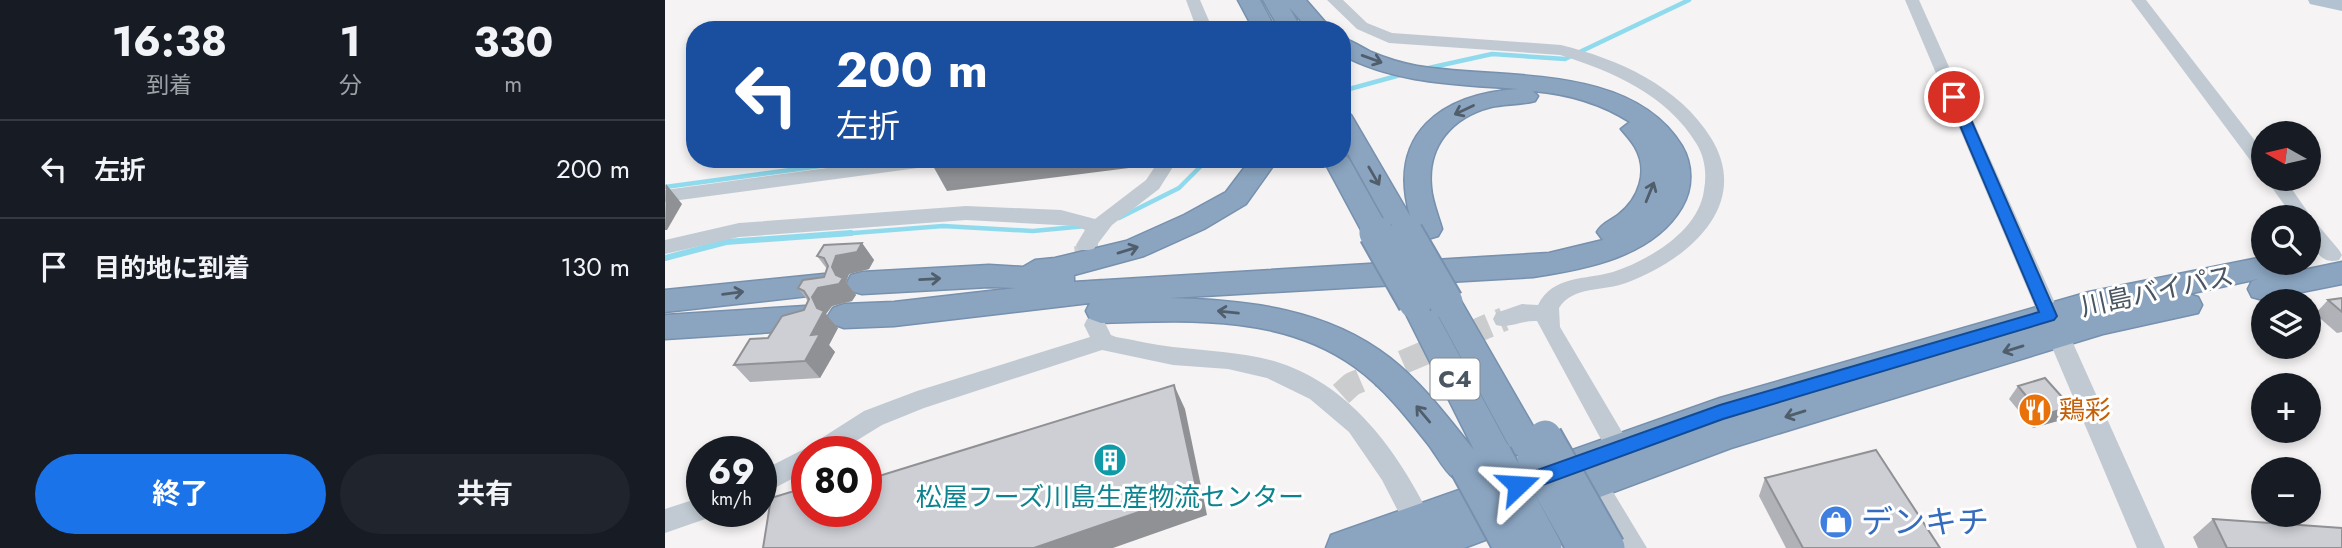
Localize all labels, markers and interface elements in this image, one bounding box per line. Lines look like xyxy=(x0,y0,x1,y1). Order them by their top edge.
text: 16:38 xyxy=(112,11,227,72)
text: 1 xyxy=(340,11,361,72)
text: 330 xyxy=(473,12,553,73)
text: 200 m xyxy=(836,35,988,105)
icon: left xyxy=(721,49,812,140)
one-way arrow xyxy=(1360,54,1382,67)
text: m xyxy=(504,67,522,101)
pin xyxy=(1924,67,1984,127)
text: 到着 xyxy=(146,68,192,102)
text: 分 xyxy=(339,68,362,102)
icon: arrive xyxy=(1935,78,1973,116)
text: 左折 xyxy=(836,103,900,149)
one-way arrow xyxy=(1454,103,1475,117)
north arrow xyxy=(2251,121,2321,191)
map controls xyxy=(2251,121,2321,527)
icon: left xyxy=(35,150,73,188)
text: 200 m xyxy=(556,150,630,188)
text: 左折 xyxy=(94,151,146,189)
one-way arrow xyxy=(1367,165,1381,185)
one-way arrow xyxy=(1644,182,1657,203)
button: search xyxy=(2251,205,2321,275)
one-way arrow xyxy=(1117,242,1139,255)
icon: arrive xyxy=(35,248,73,286)
text: 130 m xyxy=(560,248,630,286)
text: 目的地に到着 xyxy=(94,249,250,287)
street label: 川島バイパス xyxy=(2077,256,2237,326)
one-way arrow xyxy=(918,272,941,285)
one-way arrow xyxy=(721,286,744,299)
button: layers xyxy=(2251,289,2321,359)
one-way arrow xyxy=(1217,305,1240,318)
one-way arrow xyxy=(2002,343,2024,356)
road number: C4 xyxy=(1431,358,1479,400)
button: + xyxy=(2251,373,2321,443)
restaurant icon: 鶏彩 xyxy=(2016,391,2054,429)
place label: 鶏彩 xyxy=(2059,391,2111,429)
one-way arrow xyxy=(1415,405,1431,423)
one-way arrow xyxy=(1785,409,1807,422)
speed limit sign: 80 xyxy=(791,436,882,527)
building icon: 松屋フーズ川島生産物流センター xyxy=(1091,441,1129,479)
text: 69 xyxy=(708,447,755,497)
position arrow xyxy=(1481,448,1555,522)
button: 終了 xyxy=(35,454,326,534)
button: 共有 xyxy=(340,454,630,534)
button: − xyxy=(2251,457,2321,527)
place label: 松屋フーズ川島生産物流センター xyxy=(916,478,1304,516)
text: km/h xyxy=(711,486,752,512)
place label: デンキチ xyxy=(1861,499,1989,545)
shop icon: デンキチ xyxy=(1817,503,1855,541)

